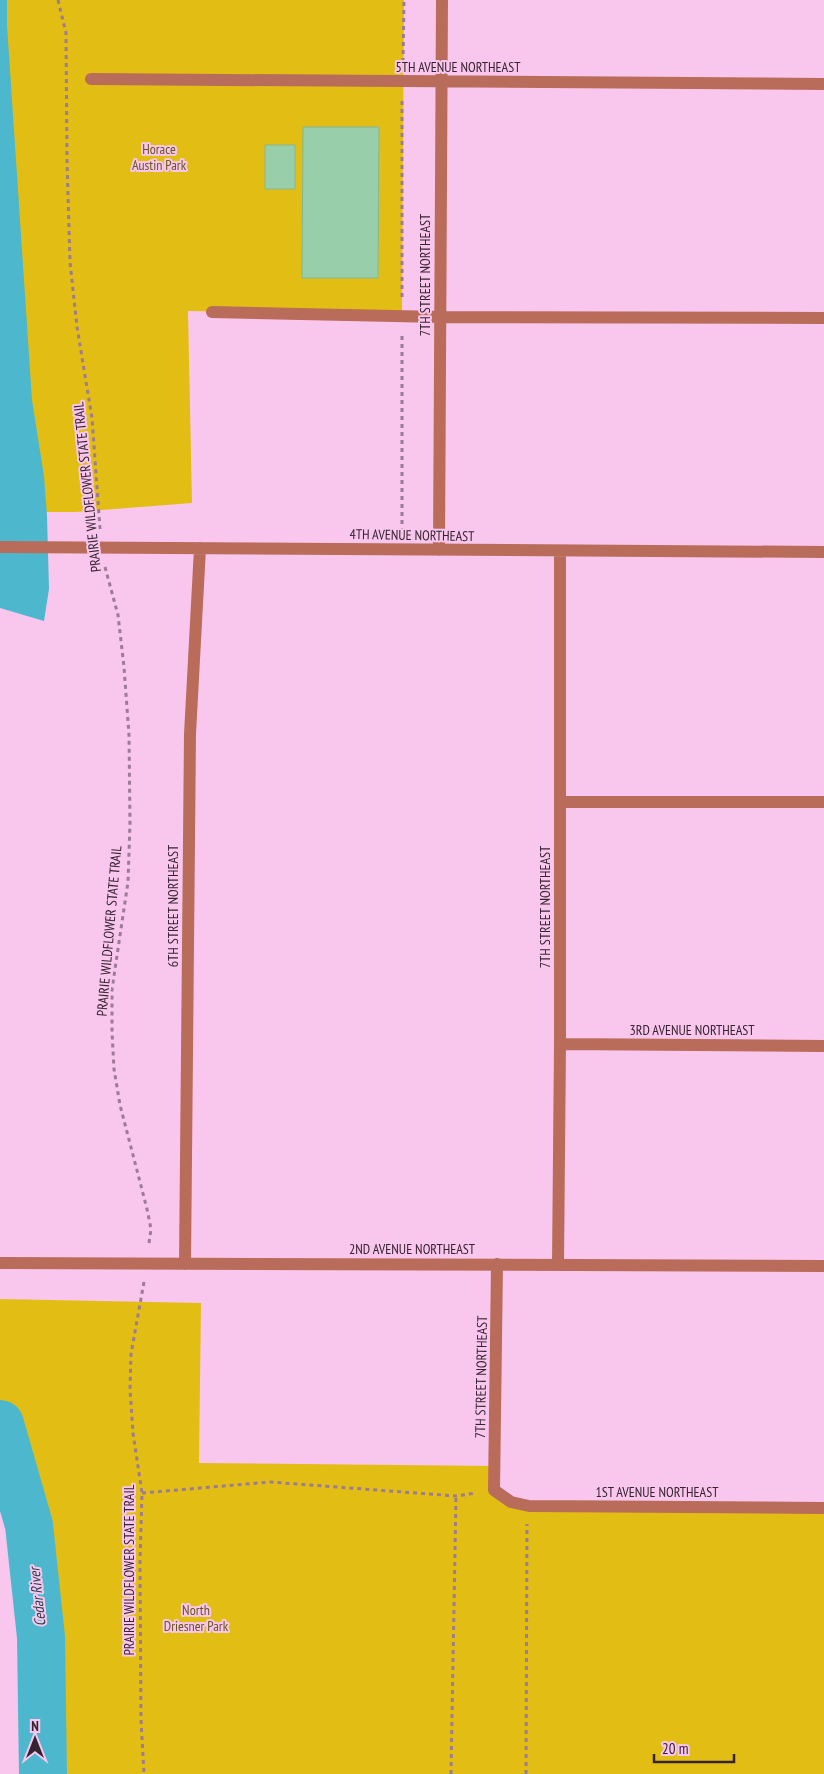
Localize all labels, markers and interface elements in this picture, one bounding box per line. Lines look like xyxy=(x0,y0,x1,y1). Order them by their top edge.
street label: 5TH AVENUE NORTHEAST xyxy=(396,58,521,76)
park label: Horace Austin Park xyxy=(132,140,187,174)
street label: 7TH STREET NORTHEAST xyxy=(416,213,434,336)
street label: PRAIRIE WILDFLOWER STATE TRAIL xyxy=(69,401,105,573)
street label: 4TH AVENUE NORTHEAST xyxy=(349,525,475,545)
street label: 6TH STREET NORTHEAST xyxy=(164,844,182,967)
street label: PRAIRIE WILDFLOWER STATE TRAIL xyxy=(93,845,125,1017)
street label: 7TH STREET NORTHEAST xyxy=(536,845,554,968)
street label: 3RD AVENUE NORTHEAST xyxy=(629,1021,755,1039)
street label: 2ND AVENUE NORTHEAST xyxy=(349,1240,476,1258)
street label: 7TH STREET NORTHEAST xyxy=(471,1315,491,1439)
street label: 1ST AVENUE NORTHEAST xyxy=(596,1483,719,1501)
street label: PRAIRIE WILDFLOWER STATE TRAIL xyxy=(120,1484,138,1656)
water label: Cedar River xyxy=(24,1565,50,1627)
park label: North Driesner Park xyxy=(164,1601,229,1635)
north arrow xyxy=(10,1714,60,1764)
text: N xyxy=(31,1717,39,1735)
scale bar xyxy=(654,1732,734,1764)
text: 20 m xyxy=(662,1739,688,1758)

